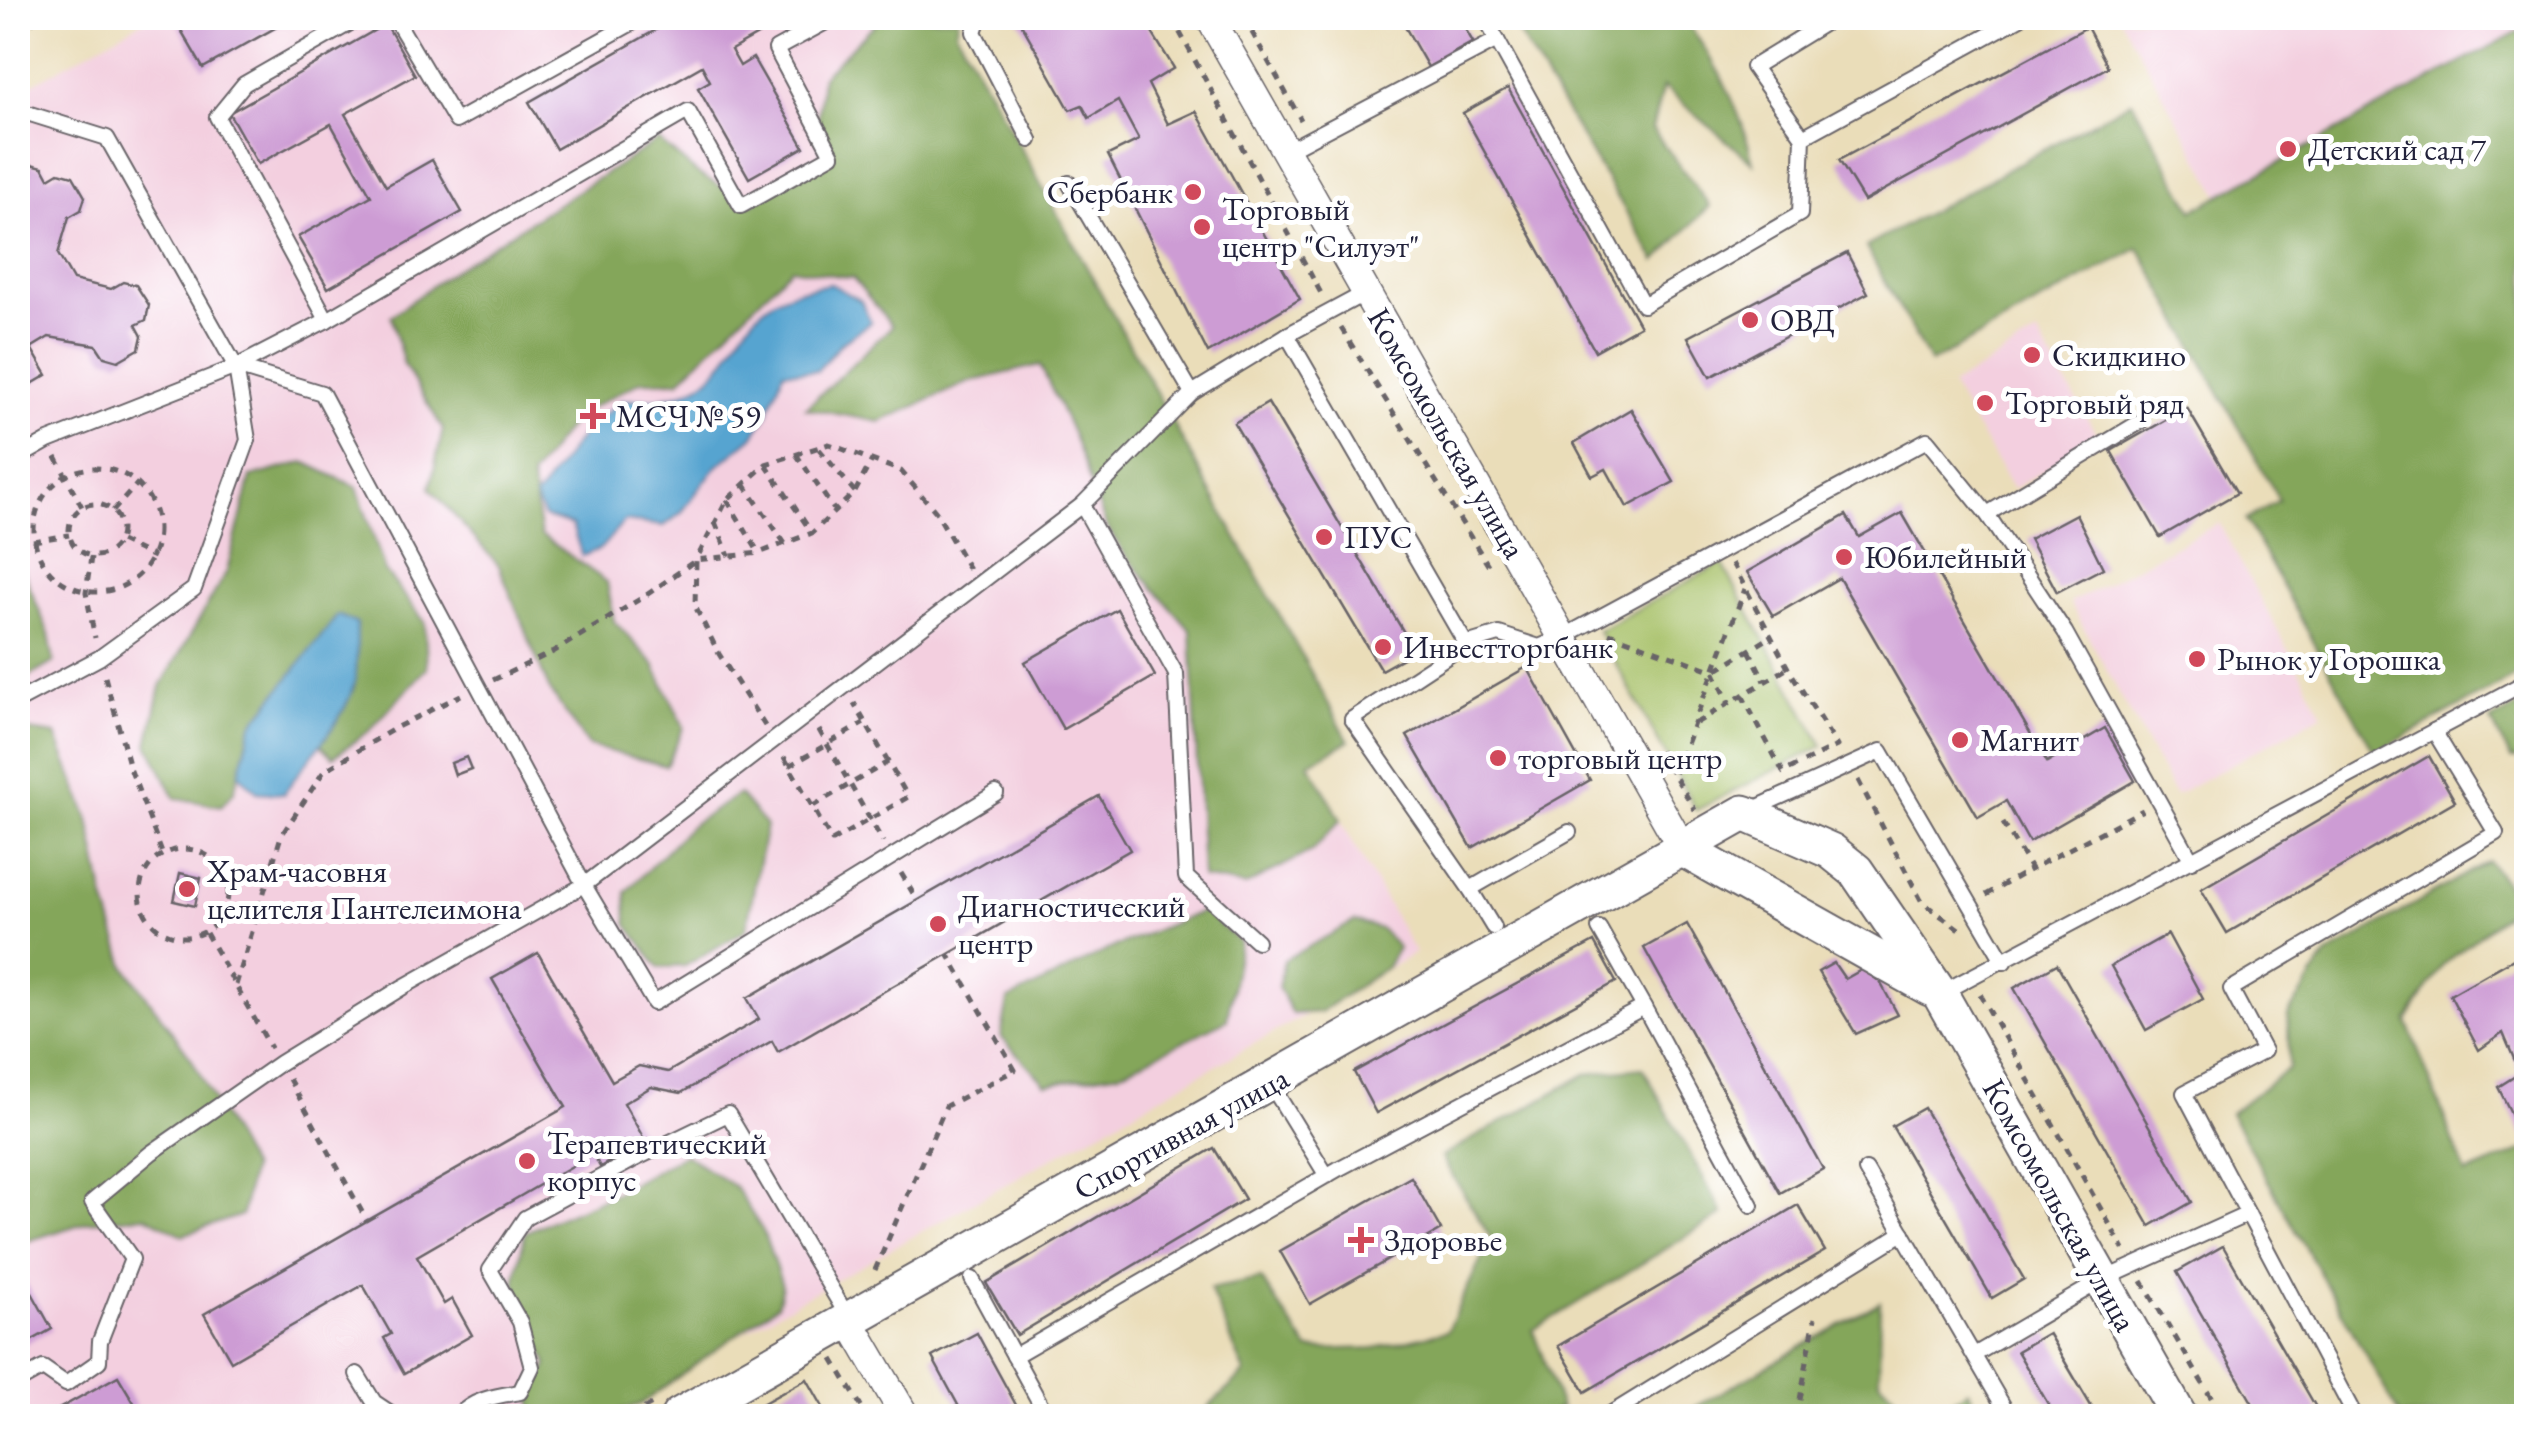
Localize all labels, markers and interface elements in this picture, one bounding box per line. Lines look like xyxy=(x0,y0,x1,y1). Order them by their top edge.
place label: Детский сад 7 xyxy=(2308,128,2486,170)
marker: Детский сад 7 xyxy=(2277,138,2299,160)
place label: Сбербанк xyxy=(1047,171,1173,213)
marker: Сбербанк xyxy=(1182,181,1204,203)
place label: Торговый центр "Силуэт" xyxy=(1222,188,1420,267)
marker: Торговый центр "Силуэт" xyxy=(1191,216,1213,238)
place label: ОВД xyxy=(1770,299,1835,341)
street label: Комсомольская улица xyxy=(1358,300,1536,566)
marker: ОВД xyxy=(1739,309,1761,331)
place label: Скидкино xyxy=(2052,334,2186,376)
marker: Скидкино xyxy=(2021,344,2043,366)
place label: Торговый ряд xyxy=(2005,382,2185,424)
marker: Торговый ряд xyxy=(1974,392,1996,414)
place label: МСЧ № 59 xyxy=(616,395,761,437)
marker: МСЧ № 59 xyxy=(580,403,606,429)
place label: ПУС xyxy=(1344,516,1412,558)
marker: ПУС xyxy=(1313,526,1335,548)
place label: Юбилейный xyxy=(1864,536,2027,578)
marker: Юбилейный xyxy=(1833,546,1855,568)
place label: Инвестторгбанк xyxy=(1403,626,1613,668)
marker: Инвестторгбанк xyxy=(1372,636,1394,658)
place label: Рынок у Горошка xyxy=(2217,638,2441,680)
marker: Рынок у Горошка xyxy=(2186,648,2208,670)
place label: Магнит xyxy=(1980,719,2079,761)
marker: Магнит xyxy=(1949,729,1971,751)
place label: торговый центр xyxy=(1518,737,1722,779)
marker: торговый центр xyxy=(1487,747,1509,769)
place label: Храм-часовня целителя Пантелеимона xyxy=(206,850,522,929)
marker: Храм-часовня целителя Пантелеимона xyxy=(176,878,198,900)
place label: Диагностический центр xyxy=(958,885,1185,964)
marker: Диагностический центр xyxy=(927,913,949,935)
street label: Спортивная улица xyxy=(1066,1056,1296,1209)
street label: Комсомольская улица xyxy=(1973,1071,2147,1339)
place label: Терапевтический корпус xyxy=(547,1122,767,1201)
marker: Терапевтический корпус xyxy=(516,1150,538,1172)
place label: Здоровье xyxy=(1384,1219,1502,1261)
marker: Здоровье xyxy=(1348,1227,1374,1253)

